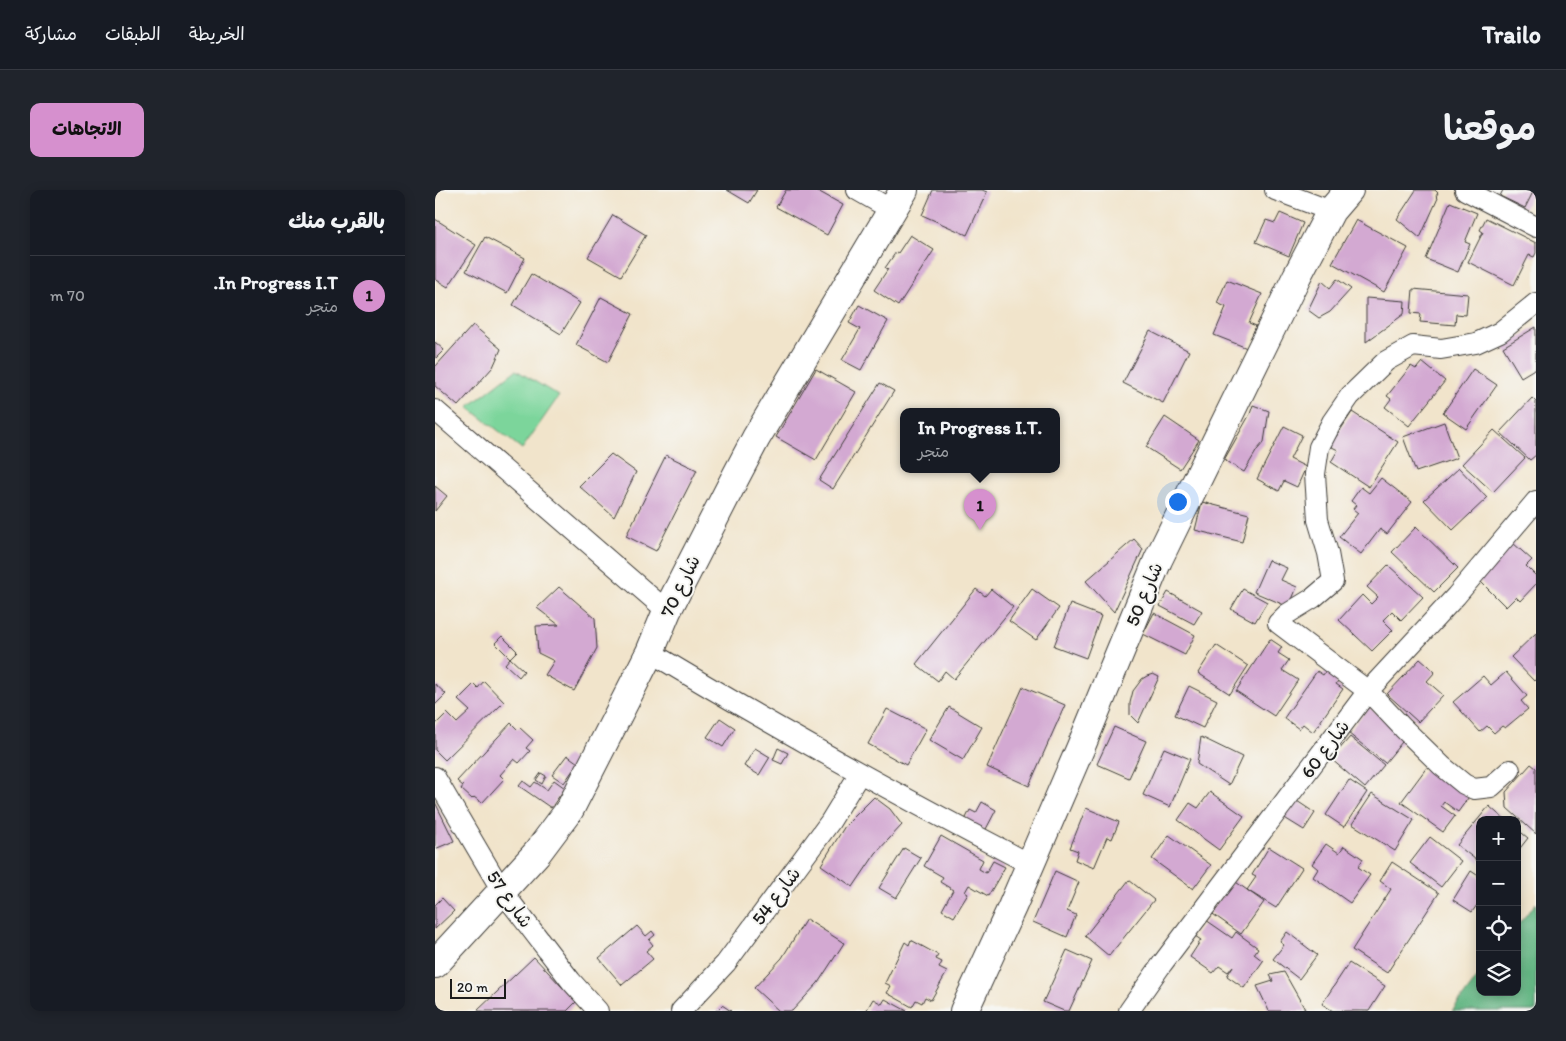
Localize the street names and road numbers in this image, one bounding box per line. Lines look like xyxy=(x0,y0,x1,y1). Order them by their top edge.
street label: شارع 70 xyxy=(655,551,707,622)
street label: شارع 50 xyxy=(1120,559,1170,630)
street label: شارع 60 xyxy=(1296,715,1356,784)
street label: شارع 54 xyxy=(747,862,807,931)
street label: شارع 57 xyxy=(480,866,538,933)

